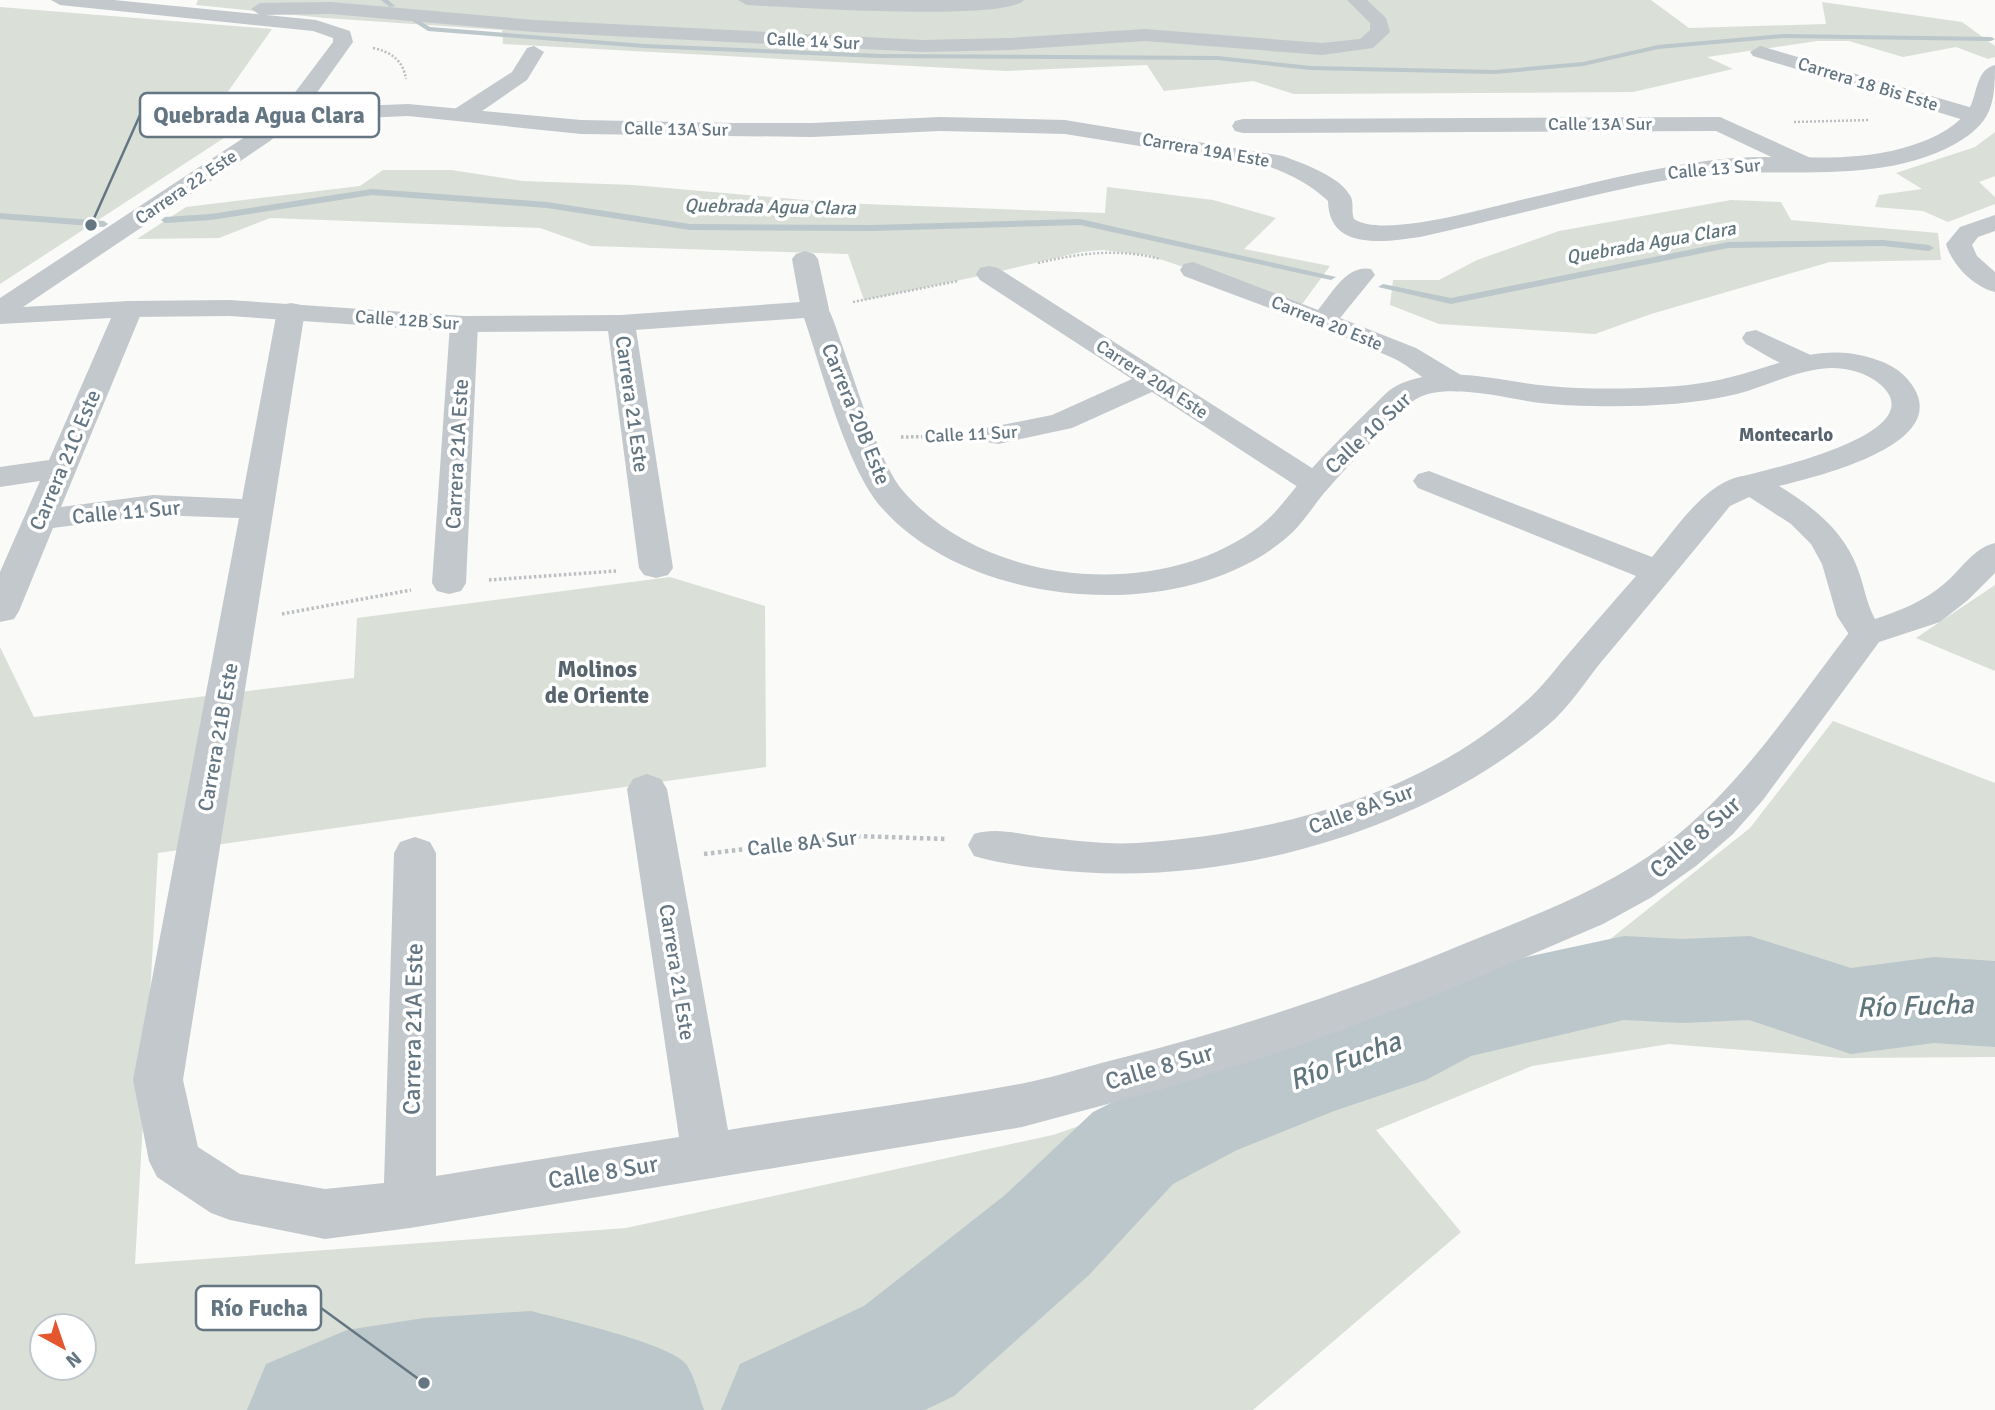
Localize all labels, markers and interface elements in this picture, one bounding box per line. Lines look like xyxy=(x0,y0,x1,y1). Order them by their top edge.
street label: Calle 14 Sur xyxy=(766,28,860,54)
street label: Carrera 18 Bis Este xyxy=(1795,52,1941,116)
callout: Quebrada Agua Clara xyxy=(140,93,379,137)
text: Quebrada Agua Clara xyxy=(153,101,365,130)
street label: Calle 13A Sur xyxy=(1548,113,1652,135)
street label: Calle 13A Sur xyxy=(624,117,729,141)
street label: Carrera 19A Este xyxy=(1141,128,1271,172)
street label: Carrera 22 Este xyxy=(131,145,241,229)
street label: Calle 13 Sur xyxy=(1667,154,1762,184)
water label: Quebrada Agua Clara xyxy=(684,194,857,221)
water label: Quebrada Agua Clara xyxy=(1564,216,1739,270)
street label: Carrera 20 Este xyxy=(1268,291,1386,355)
street label: Calle 12B Sur xyxy=(354,305,460,335)
street label: Carrera 21 Este xyxy=(610,334,654,474)
street label: Carrera 20A Este xyxy=(1092,335,1212,423)
street label: Carrera 20B Este xyxy=(816,339,896,489)
street label: Carrera 21A Este xyxy=(440,378,474,530)
street label: Carrera 21C Este xyxy=(24,386,106,534)
street label: Calle 10 Sur xyxy=(1319,386,1417,479)
street label: Calle 11 Sur xyxy=(924,421,1018,447)
district label: Montecarlo xyxy=(1739,423,1833,447)
street label: Calle 11 Sur xyxy=(71,494,181,530)
district label: Molinos de Oriente xyxy=(545,655,649,710)
street label: Carrera 21B Este xyxy=(192,661,244,813)
street label: Calle 8A Sur xyxy=(1305,778,1417,840)
street label: Calle 8 Sur xyxy=(1643,789,1747,885)
street label: Calle 8A Sur xyxy=(746,824,858,862)
street label: Carrera 21 Este xyxy=(653,902,701,1042)
street label: Carrera 21A Este xyxy=(397,943,429,1115)
water label: Río Fucha xyxy=(1856,987,1975,1025)
water label: Río Fucha xyxy=(1284,1024,1406,1098)
street label: Calle 8 Sur xyxy=(1102,1037,1217,1097)
street label: Calle 8 Sur xyxy=(546,1148,660,1195)
callout: Río Fucha xyxy=(196,1286,321,1330)
text: Río Fucha xyxy=(210,1294,308,1323)
north arrow xyxy=(28,1312,98,1382)
text: N xyxy=(61,1346,86,1373)

